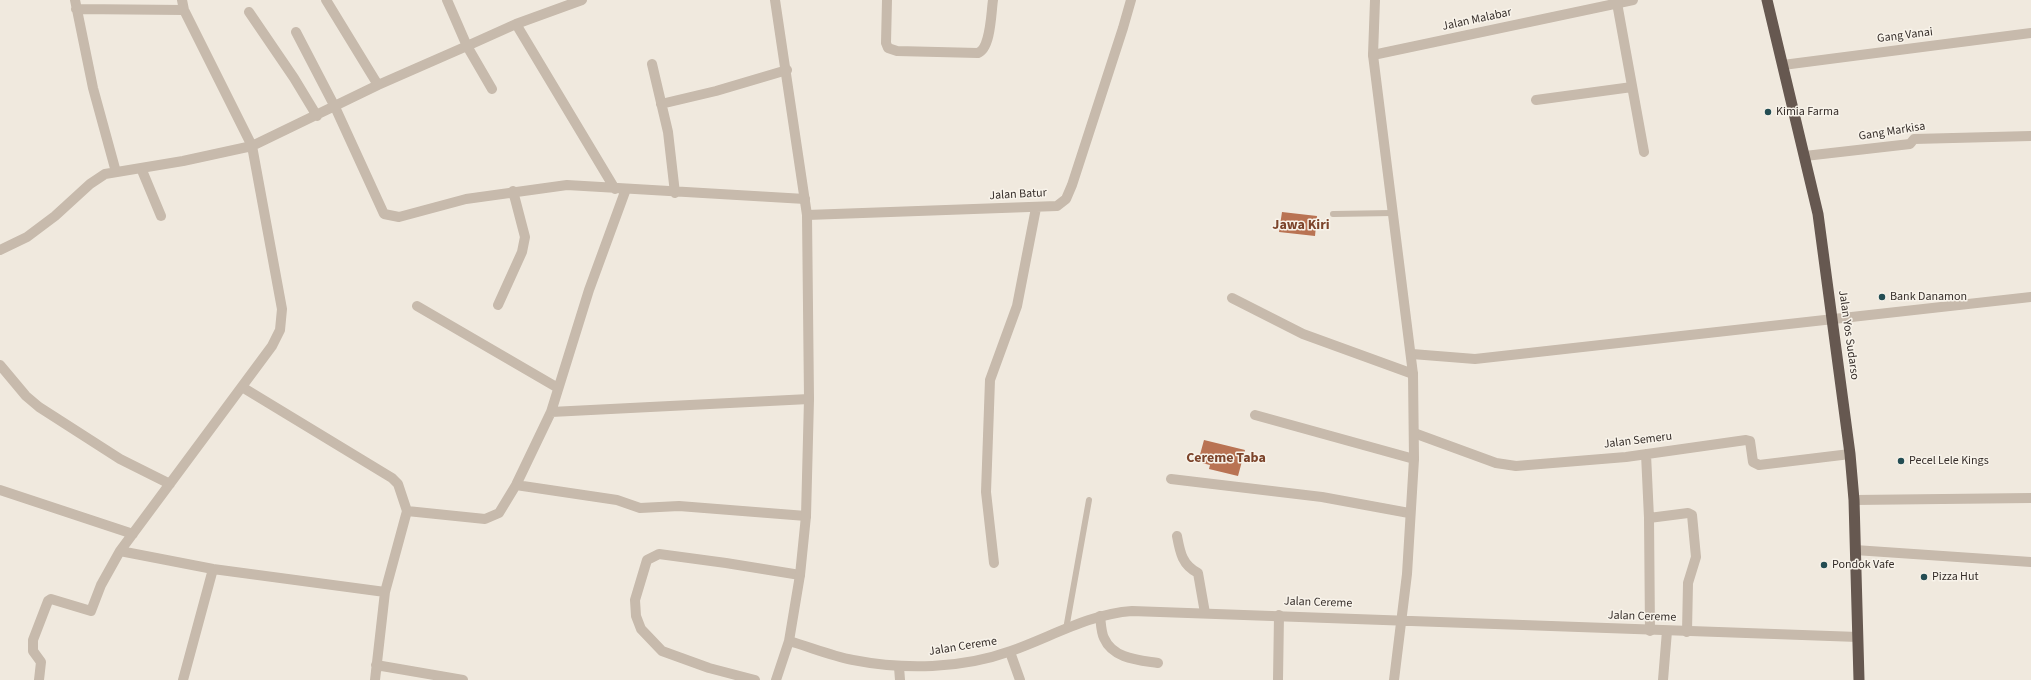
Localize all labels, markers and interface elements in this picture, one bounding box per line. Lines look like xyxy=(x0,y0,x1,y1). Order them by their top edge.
street label: Jalan Malabar xyxy=(1441,6,1513,34)
street label: Gang Vanai xyxy=(1876,25,1934,47)
place label: Kimia Farma xyxy=(1776,105,1839,119)
marker: Kimia Farma xyxy=(1763,107,1773,117)
street label: Gang Markisa xyxy=(1858,120,1926,144)
street label: Jalan Batur xyxy=(989,186,1047,204)
district label: Jawa Kiri xyxy=(1272,218,1330,234)
street label: Jalan Yos Sudarso xyxy=(1835,289,1861,381)
place label: Bank Danamon xyxy=(1890,290,1967,304)
marker: Bank Danamon xyxy=(1877,292,1887,302)
street label: Jalan Semeru xyxy=(1603,430,1673,452)
district label: Cereme Taba xyxy=(1186,451,1266,467)
place label: Pecel Lele Kings xyxy=(1909,454,1989,468)
marker: Pecel Lele Kings xyxy=(1896,456,1906,466)
place label: Pondok Vafe xyxy=(1832,558,1894,572)
marker: Pondok Vafe xyxy=(1819,560,1829,570)
place label: Pizza Hut xyxy=(1932,570,1979,584)
marker: Pizza Hut xyxy=(1919,572,1929,582)
street label: Jalan Cereme xyxy=(1283,595,1353,611)
street label: Jalan Cereme xyxy=(1607,609,1677,625)
street label: Jalan Cereme xyxy=(928,635,998,659)

